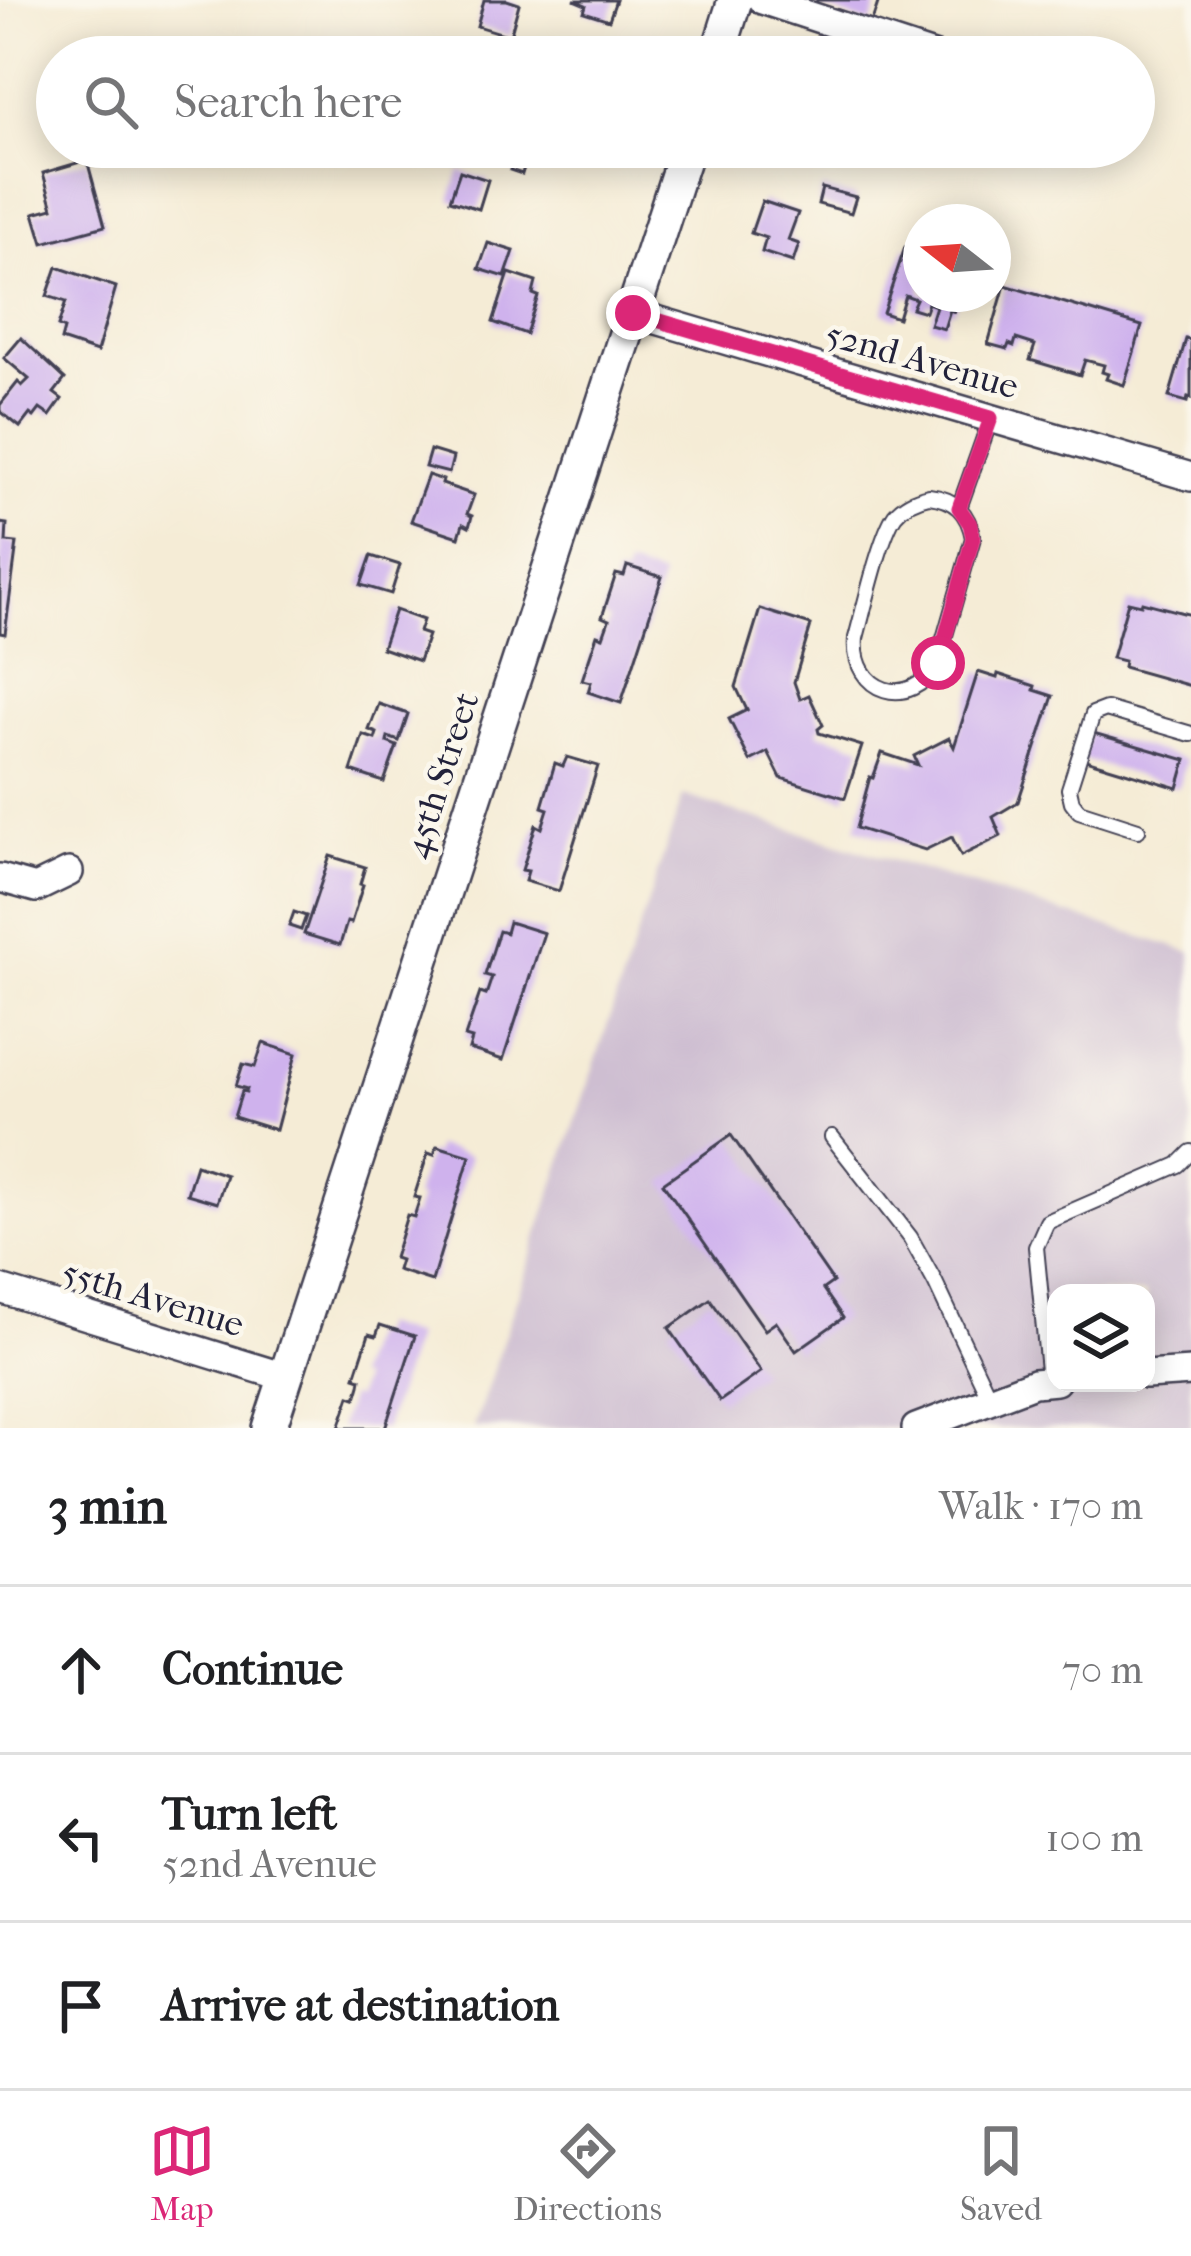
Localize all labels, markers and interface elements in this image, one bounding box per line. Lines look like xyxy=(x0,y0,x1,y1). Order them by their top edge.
search box xyxy=(36,36,1155,168)
icon: search xyxy=(78,69,144,135)
text: Search here xyxy=(174,76,402,129)
north arrow xyxy=(903,204,1011,312)
route end xyxy=(606,286,660,340)
street label: 52nd Avenue xyxy=(821,312,1023,408)
route start xyxy=(911,636,965,690)
street label: 45th Street xyxy=(395,687,488,863)
street label: 55th Avenue xyxy=(57,1250,249,1346)
map controls xyxy=(1047,1284,1155,1392)
button: layers xyxy=(1047,1284,1155,1392)
text: 3 min xyxy=(48,1476,167,1536)
text: Walk · 170 m xyxy=(939,1483,1143,1529)
icon: ahead xyxy=(48,1637,114,1703)
text: Continue xyxy=(162,1643,343,1696)
text: 70 m xyxy=(1062,1647,1143,1693)
text: Turn left xyxy=(162,1788,337,1841)
icon: left xyxy=(48,1805,114,1871)
text: 100 m xyxy=(1045,1815,1143,1861)
text: 52nd Avenue xyxy=(162,1841,377,1887)
icon: arrive xyxy=(48,1973,114,2039)
text: Arrive at destination xyxy=(162,1979,559,2032)
tab: Map xyxy=(149,2118,215,2229)
tab: Directions xyxy=(513,2118,662,2229)
tab: Saved xyxy=(960,2118,1042,2229)

